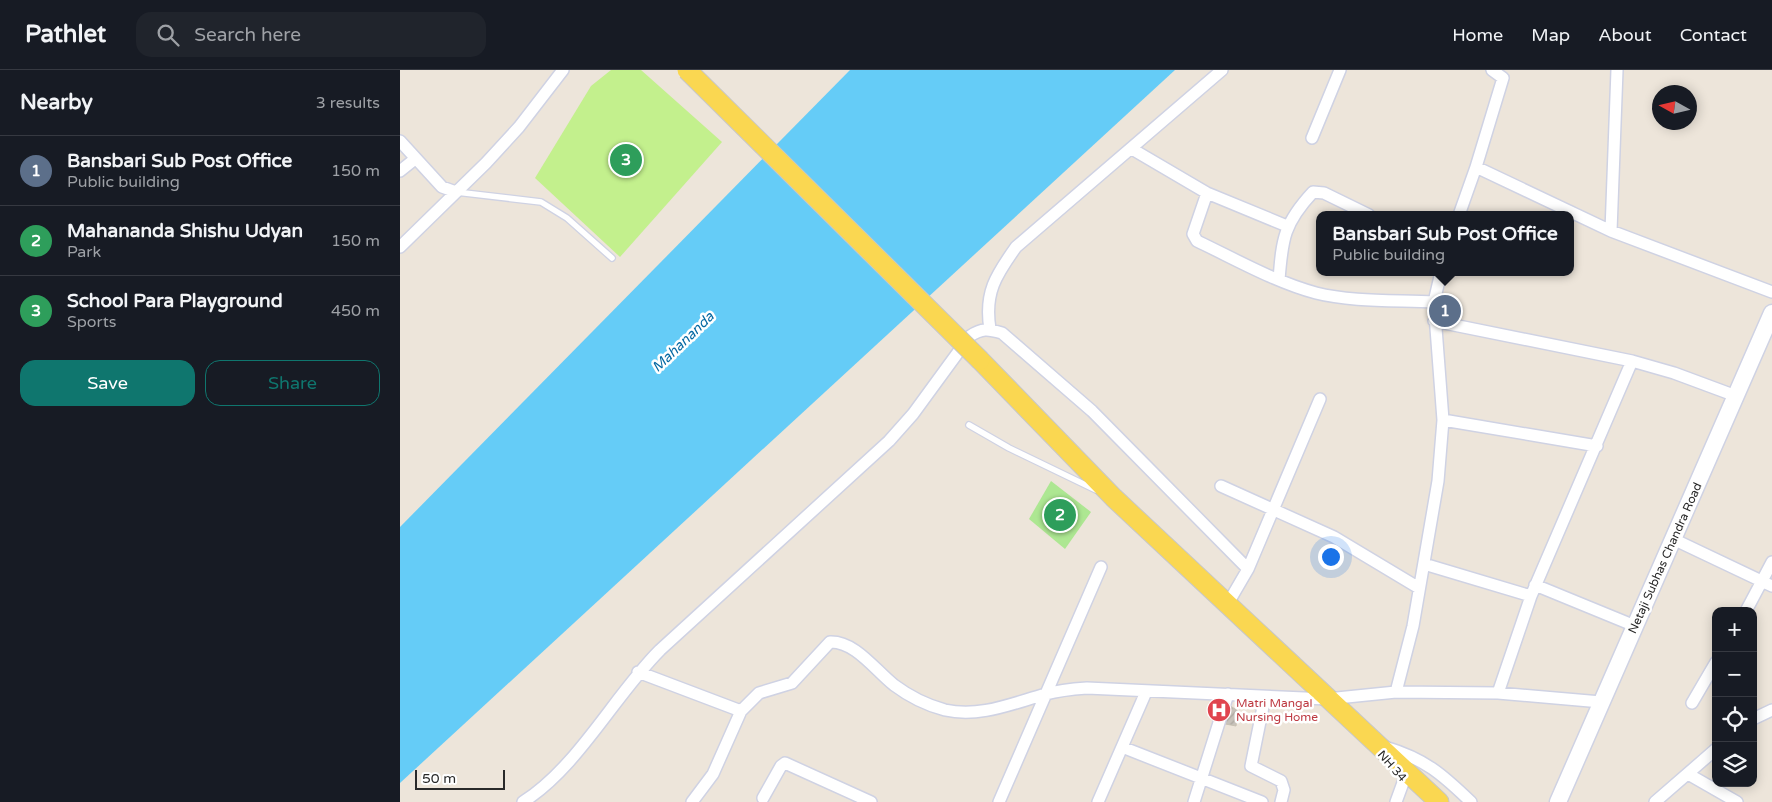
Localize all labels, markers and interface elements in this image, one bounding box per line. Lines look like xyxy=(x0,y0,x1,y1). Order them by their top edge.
search box xyxy=(136,12,486,57)
text: Pathlet xyxy=(25,20,106,49)
icon: search xyxy=(154,21,182,49)
text: Search here xyxy=(194,24,301,46)
text: Home xyxy=(1452,24,1503,46)
text: Map xyxy=(1531,24,1570,46)
text: About xyxy=(1598,24,1652,46)
text: Contact xyxy=(1680,24,1747,46)
north arrow xyxy=(1652,85,1697,130)
text: Nearby xyxy=(20,90,93,115)
text: 3 results xyxy=(316,93,380,113)
pin: 3 xyxy=(610,141,642,179)
text: Bansbari Sub Post Office xyxy=(67,150,292,172)
text: 1 xyxy=(31,161,41,181)
text: 150 m xyxy=(331,161,380,181)
text: Public building xyxy=(67,172,180,192)
popup xyxy=(1316,211,1574,276)
text: Mahananda Shishu Udyan xyxy=(67,220,303,242)
text: Bansbari Sub Post Office xyxy=(1332,223,1558,245)
text: 2 xyxy=(31,231,41,251)
text: 150 m xyxy=(331,231,380,251)
text: Park xyxy=(67,242,101,262)
text: Public building xyxy=(1332,245,1445,265)
text: School Para Playground xyxy=(67,290,283,312)
pin: 1 xyxy=(1429,292,1461,330)
text: 3 xyxy=(31,301,41,321)
text: 450 m xyxy=(331,301,380,321)
water label: Mahananda xyxy=(649,308,718,376)
text: Sports xyxy=(67,312,116,332)
button: Save xyxy=(20,360,195,406)
button: Share xyxy=(205,360,380,406)
street label: Netaji Subhas Chandra Road xyxy=(1625,480,1705,636)
pin: 2 xyxy=(1044,496,1076,534)
your location xyxy=(1318,544,1344,570)
map controls xyxy=(1712,607,1757,787)
button: + xyxy=(1712,607,1757,652)
button: − xyxy=(1712,652,1757,697)
place label: Matri Mangal Nursing Home xyxy=(1236,696,1318,724)
hospital icon: Matri Mangal Nursing Home xyxy=(1206,697,1232,723)
button: locate xyxy=(1712,697,1757,742)
button: layers xyxy=(1712,742,1757,787)
street label: NH 34 xyxy=(1375,747,1410,785)
scale bar xyxy=(415,767,505,790)
text: 50 m xyxy=(422,770,456,787)

